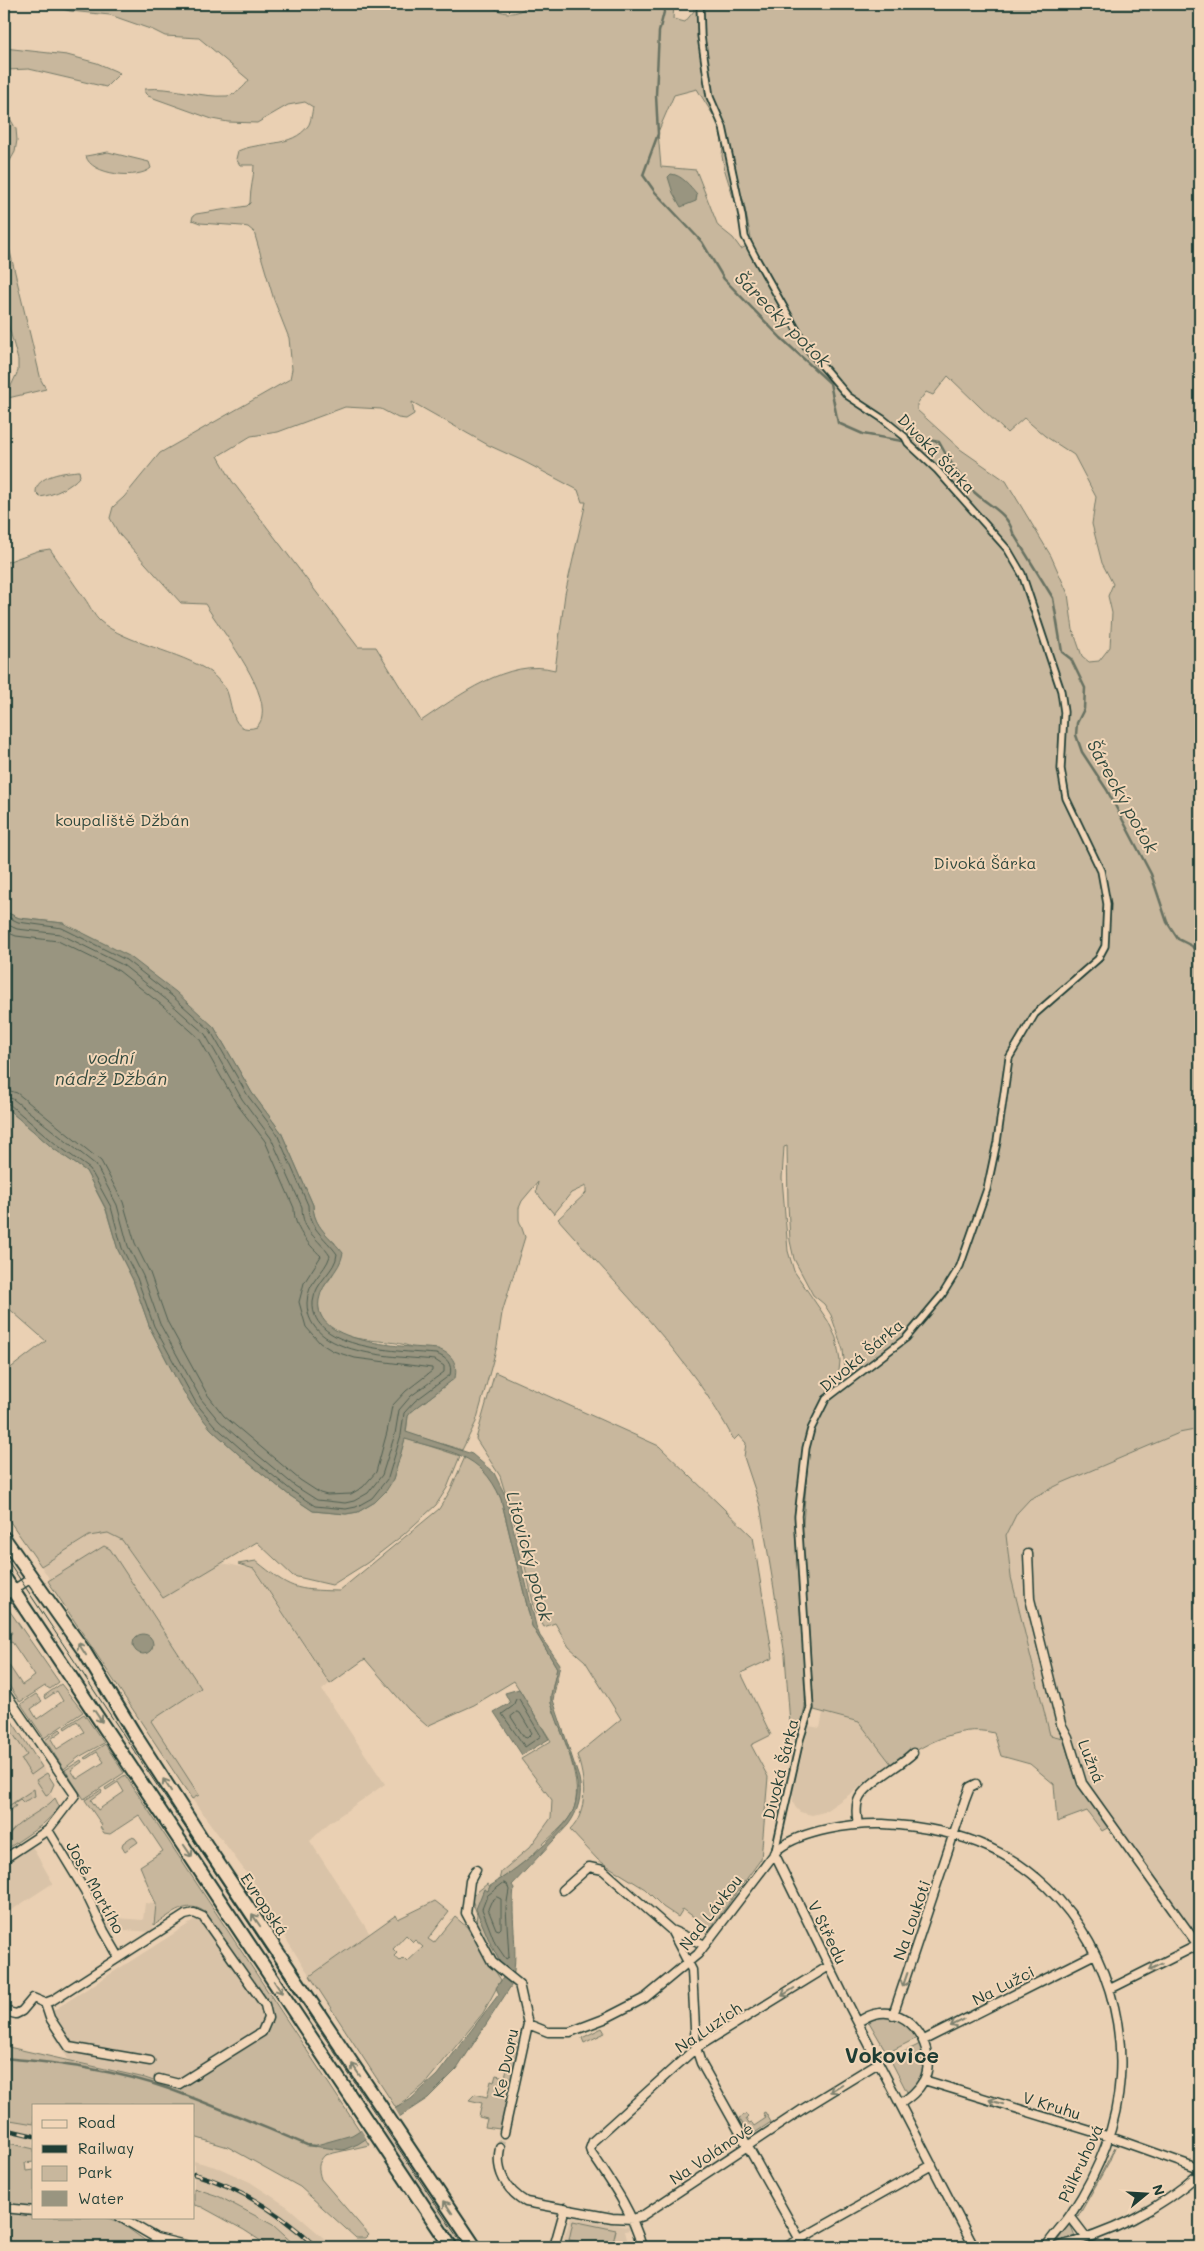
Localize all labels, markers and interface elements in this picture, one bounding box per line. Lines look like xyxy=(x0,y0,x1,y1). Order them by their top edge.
water label: Šárecký potok xyxy=(730,266,837,373)
street label: Divoká Šárka xyxy=(894,409,980,497)
water label: Šárecký potok xyxy=(1082,735,1164,858)
park label: koupaliště Džbán xyxy=(55,809,189,830)
park label: Divoká Šárka xyxy=(934,852,1036,873)
water label: vodní nádrž Džbán xyxy=(55,1045,167,1090)
street label: Divoká Šárka xyxy=(815,1314,907,1396)
water label: Litovický potok xyxy=(501,1488,559,1624)
one-way arrow xyxy=(77,1642,87,1656)
one-way arrow xyxy=(92,1709,103,1723)
street label: Divoká Šárka xyxy=(757,1717,803,1821)
street label: Lužná xyxy=(1074,1736,1110,1786)
one-way arrow xyxy=(162,1778,172,1792)
street label: José Martího xyxy=(62,1837,130,1937)
one-way arrow xyxy=(183,1844,193,1858)
street label: Evropská xyxy=(236,1869,294,1939)
street label: Nad Lávkou xyxy=(674,1870,746,1954)
street label: Na Loukoti xyxy=(887,1877,935,1963)
street label: V Středu xyxy=(804,1897,852,1967)
one-way arrow xyxy=(251,1914,261,1928)
street label: Na Lužci xyxy=(968,1960,1038,2010)
one-way arrow xyxy=(1147,1962,1162,1972)
one-way arrow xyxy=(900,1972,909,1988)
one-way arrow xyxy=(273,1979,283,1993)
one-way arrow xyxy=(781,1987,795,1997)
street label: Na Luzích xyxy=(670,1997,746,2057)
one-way arrow xyxy=(950,2018,965,2028)
street label: Ke Dvoru xyxy=(487,2026,523,2100)
district label: Vokovice xyxy=(845,2041,939,2068)
one-way arrow xyxy=(351,2064,361,2078)
one-way arrow xyxy=(830,2084,844,2094)
street label: V Kruhu xyxy=(1020,2086,1084,2124)
one-way arrow xyxy=(989,2096,1005,2106)
legend xyxy=(32,2104,195,2218)
text: Road xyxy=(78,2112,115,2132)
street label: Na Volánové xyxy=(665,2117,757,2189)
street label: Půlkruhová xyxy=(1053,2120,1107,2206)
text: Railway xyxy=(78,2138,134,2158)
text: Park xyxy=(78,2162,112,2182)
north arrow xyxy=(1122,2168,1172,2218)
text: N xyxy=(1148,2182,1170,2198)
text: Water xyxy=(78,2188,124,2208)
one-way arrow xyxy=(443,2200,453,2214)

